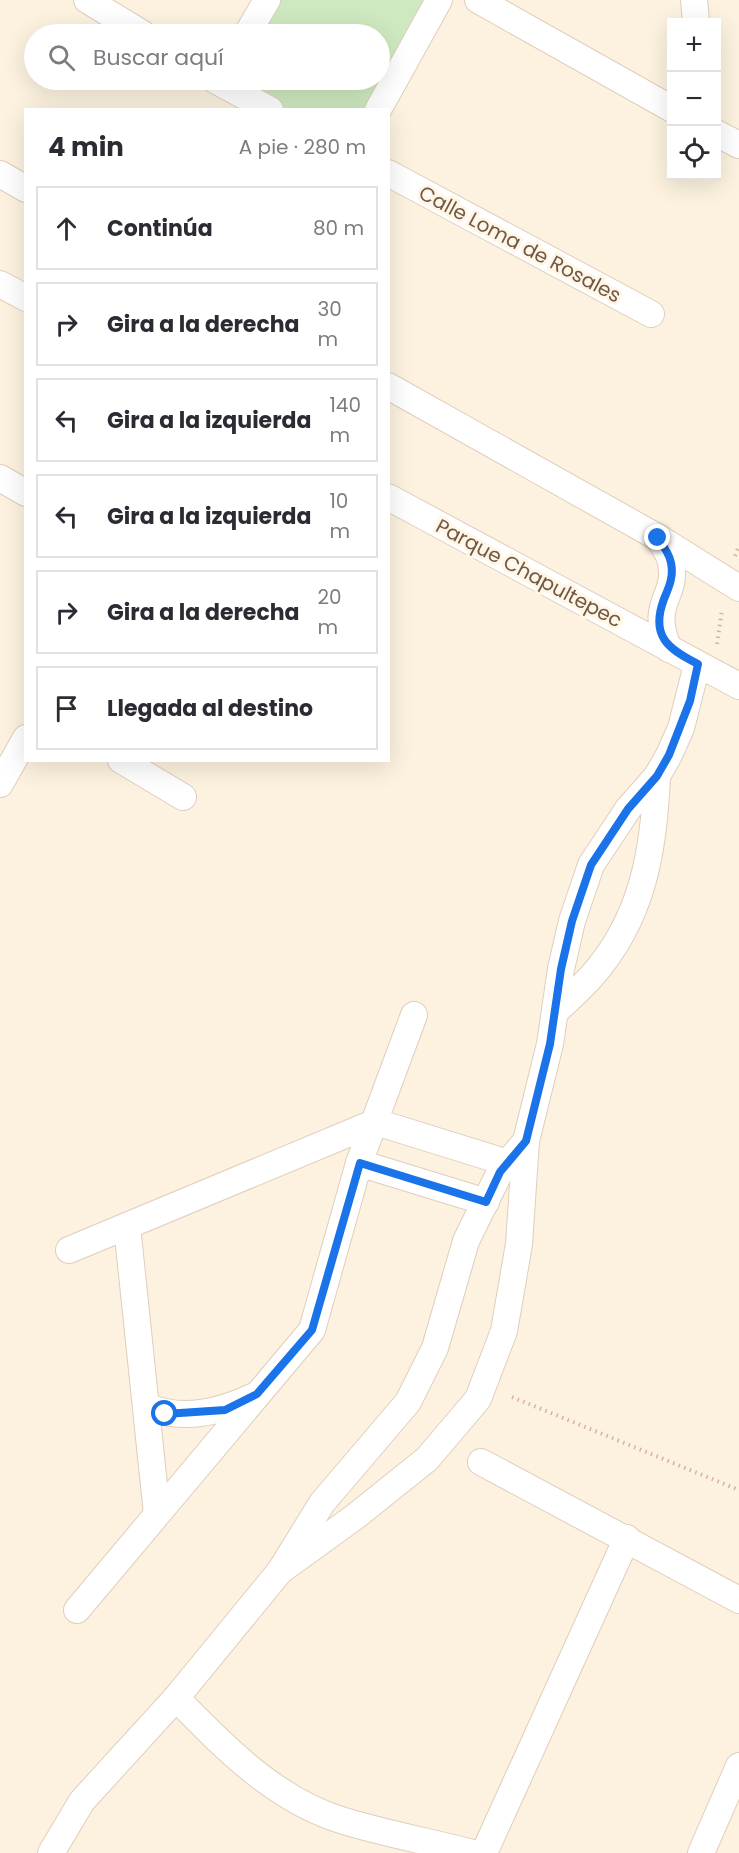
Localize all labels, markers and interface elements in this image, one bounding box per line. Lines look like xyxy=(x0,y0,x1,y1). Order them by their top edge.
map controls xyxy=(667,18,721,180)
button: + xyxy=(667,18,721,72)
search box xyxy=(24,24,390,90)
icon: search xyxy=(45,41,78,74)
text: Buscar aquí xyxy=(93,42,224,73)
button: − xyxy=(667,72,721,126)
button: locate xyxy=(667,126,721,180)
text: 4 min xyxy=(48,129,124,165)
text: A pie · 280 m xyxy=(239,133,366,161)
street label: Calle Loma de Rosales xyxy=(414,179,626,309)
icon: ahead xyxy=(50,212,83,245)
text: Continúa xyxy=(107,213,213,244)
text: 80 m xyxy=(313,214,364,242)
text: 30 m xyxy=(318,295,342,353)
icon: right xyxy=(50,308,83,341)
text: Gira a la derecha xyxy=(107,309,300,340)
text: 140 m xyxy=(329,391,361,449)
icon: left xyxy=(50,404,83,437)
text: Gira a la izquierda xyxy=(107,405,311,436)
text: 10 m xyxy=(329,487,350,545)
icon: left xyxy=(50,500,83,533)
text: Gira a la izquierda xyxy=(107,501,311,532)
street label: Parque Chapultepec xyxy=(431,512,627,634)
route end xyxy=(644,524,670,550)
text: 20 m xyxy=(318,583,342,641)
icon: right xyxy=(50,596,83,629)
text: Gira a la derecha xyxy=(107,597,300,628)
icon: arrive xyxy=(50,692,83,725)
text: Llegada al destino xyxy=(107,693,313,724)
route start xyxy=(151,1400,177,1426)

